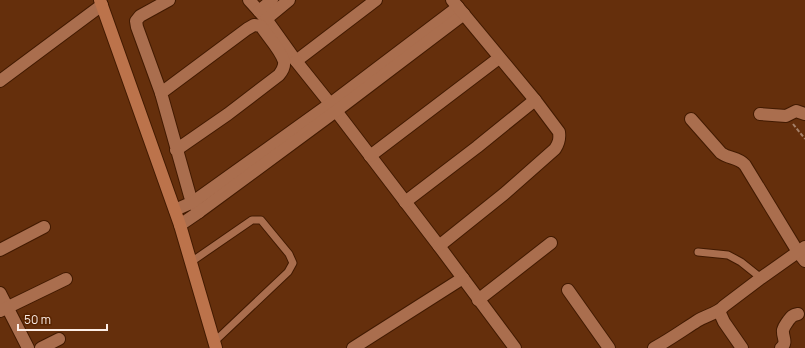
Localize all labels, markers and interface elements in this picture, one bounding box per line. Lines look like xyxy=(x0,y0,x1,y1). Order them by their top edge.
scale bar xyxy=(18,306,107,332)
text: 50 m xyxy=(24,311,51,328)

